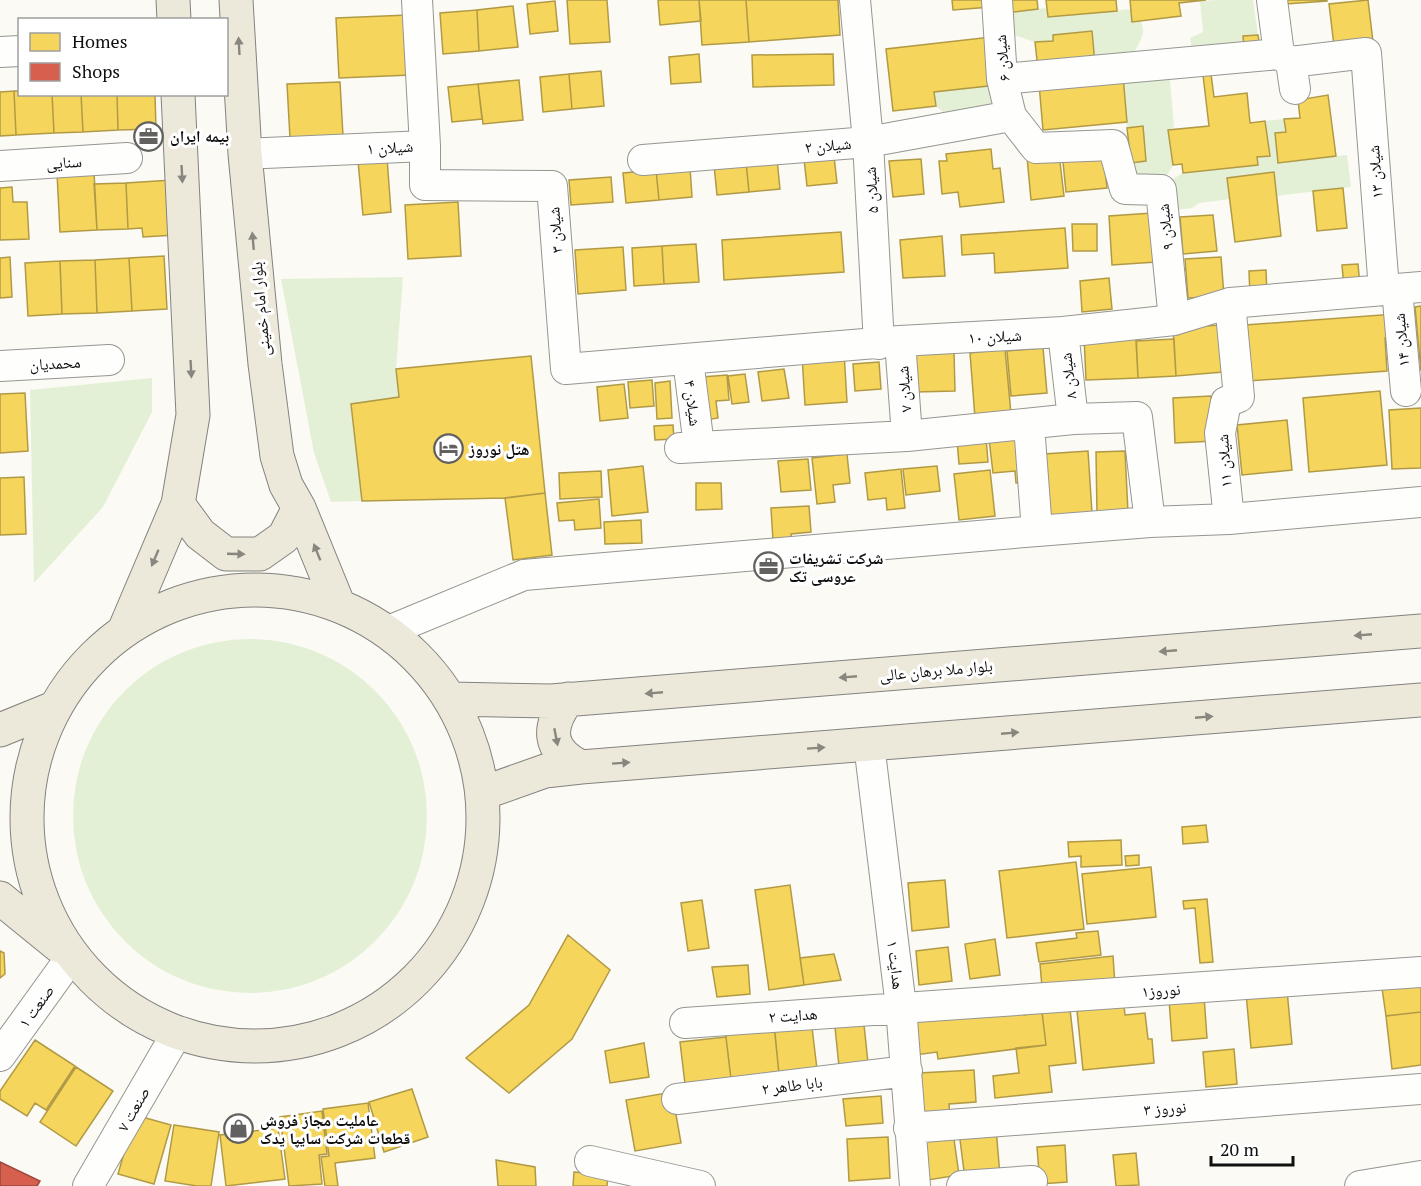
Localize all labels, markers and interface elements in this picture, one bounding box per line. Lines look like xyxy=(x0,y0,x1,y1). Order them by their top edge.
legend xyxy=(18,18,228,96)
text: Homes xyxy=(72,29,127,53)
street label: شیلان ۶ xyxy=(989,34,1015,82)
one-way arrow xyxy=(234,37,243,56)
text: Shops xyxy=(72,59,120,83)
office icon: بیمه ایران xyxy=(133,120,165,152)
place label: بیمه ایران xyxy=(170,125,229,147)
street label: شیلان ۲ xyxy=(804,132,852,158)
street label: شیلان ۱ xyxy=(366,135,414,159)
street label: شیلان ۱۳ xyxy=(1362,144,1388,200)
street label: سنایی xyxy=(45,150,83,174)
one-way arrow xyxy=(177,164,186,183)
street label: شیلان ۵ xyxy=(859,166,883,214)
street label: شیلان ۹ xyxy=(1152,203,1178,251)
street label: شیلان ۳ xyxy=(542,206,568,254)
one-way arrow xyxy=(248,231,258,250)
street label: بلوار امام خمینی xyxy=(245,261,275,357)
street label: شیلان ۱۴ xyxy=(1388,312,1414,368)
street label: شیلان ۱۰ xyxy=(968,324,1022,348)
street label: محمدیان xyxy=(29,351,81,375)
street label: شیلان ۸ xyxy=(1054,352,1082,400)
one-way arrow xyxy=(187,359,196,378)
street label: شیلان ۷ xyxy=(891,365,917,413)
street label: شیلان ۴ xyxy=(679,379,707,427)
hotel icon: هتل نوروز xyxy=(432,433,464,465)
street label: شیلان ۱۱ xyxy=(1211,433,1237,489)
place label: هتل نوروز xyxy=(468,438,529,460)
one-way arrow xyxy=(312,543,321,561)
place label: شرکت تشریفات عروسی تک xyxy=(789,547,884,587)
one-way arrow xyxy=(150,549,160,567)
one-way arrow xyxy=(226,549,245,558)
office icon: شرکت تشریفات عروسی تک xyxy=(752,551,784,583)
one-way arrow xyxy=(1353,630,1372,640)
one-way arrow xyxy=(1159,646,1178,656)
street label: بلوار ملا برهان عالی xyxy=(879,654,993,686)
one-way arrow xyxy=(839,672,858,682)
one-way arrow xyxy=(644,688,663,697)
one-way arrow xyxy=(1195,713,1214,722)
one-way arrow xyxy=(552,728,561,747)
one-way arrow xyxy=(1000,728,1019,738)
one-way arrow xyxy=(806,743,825,753)
one-way arrow xyxy=(612,759,631,768)
street label: هدایت ۱ xyxy=(882,939,910,991)
street label: نوروز۱ xyxy=(1141,978,1181,1002)
street label: صنعت ۱ xyxy=(13,980,59,1032)
street label: هدایت ۲ xyxy=(768,1002,818,1028)
street label: بابا طاهر ۲ xyxy=(760,1070,824,1100)
street label: صنعت ۷ xyxy=(111,1083,155,1135)
street label: نوروز ۳ xyxy=(1143,1096,1187,1120)
place label: عاملیت مجاز فروش قطعات شرکت سایپا یدک xyxy=(260,1109,410,1149)
shop icon: عاملیت مجاز فروش قطعات شرکت سایپا یدک xyxy=(223,1113,255,1145)
scale bar xyxy=(1211,1129,1294,1167)
text: 20 m xyxy=(1220,1137,1260,1161)

